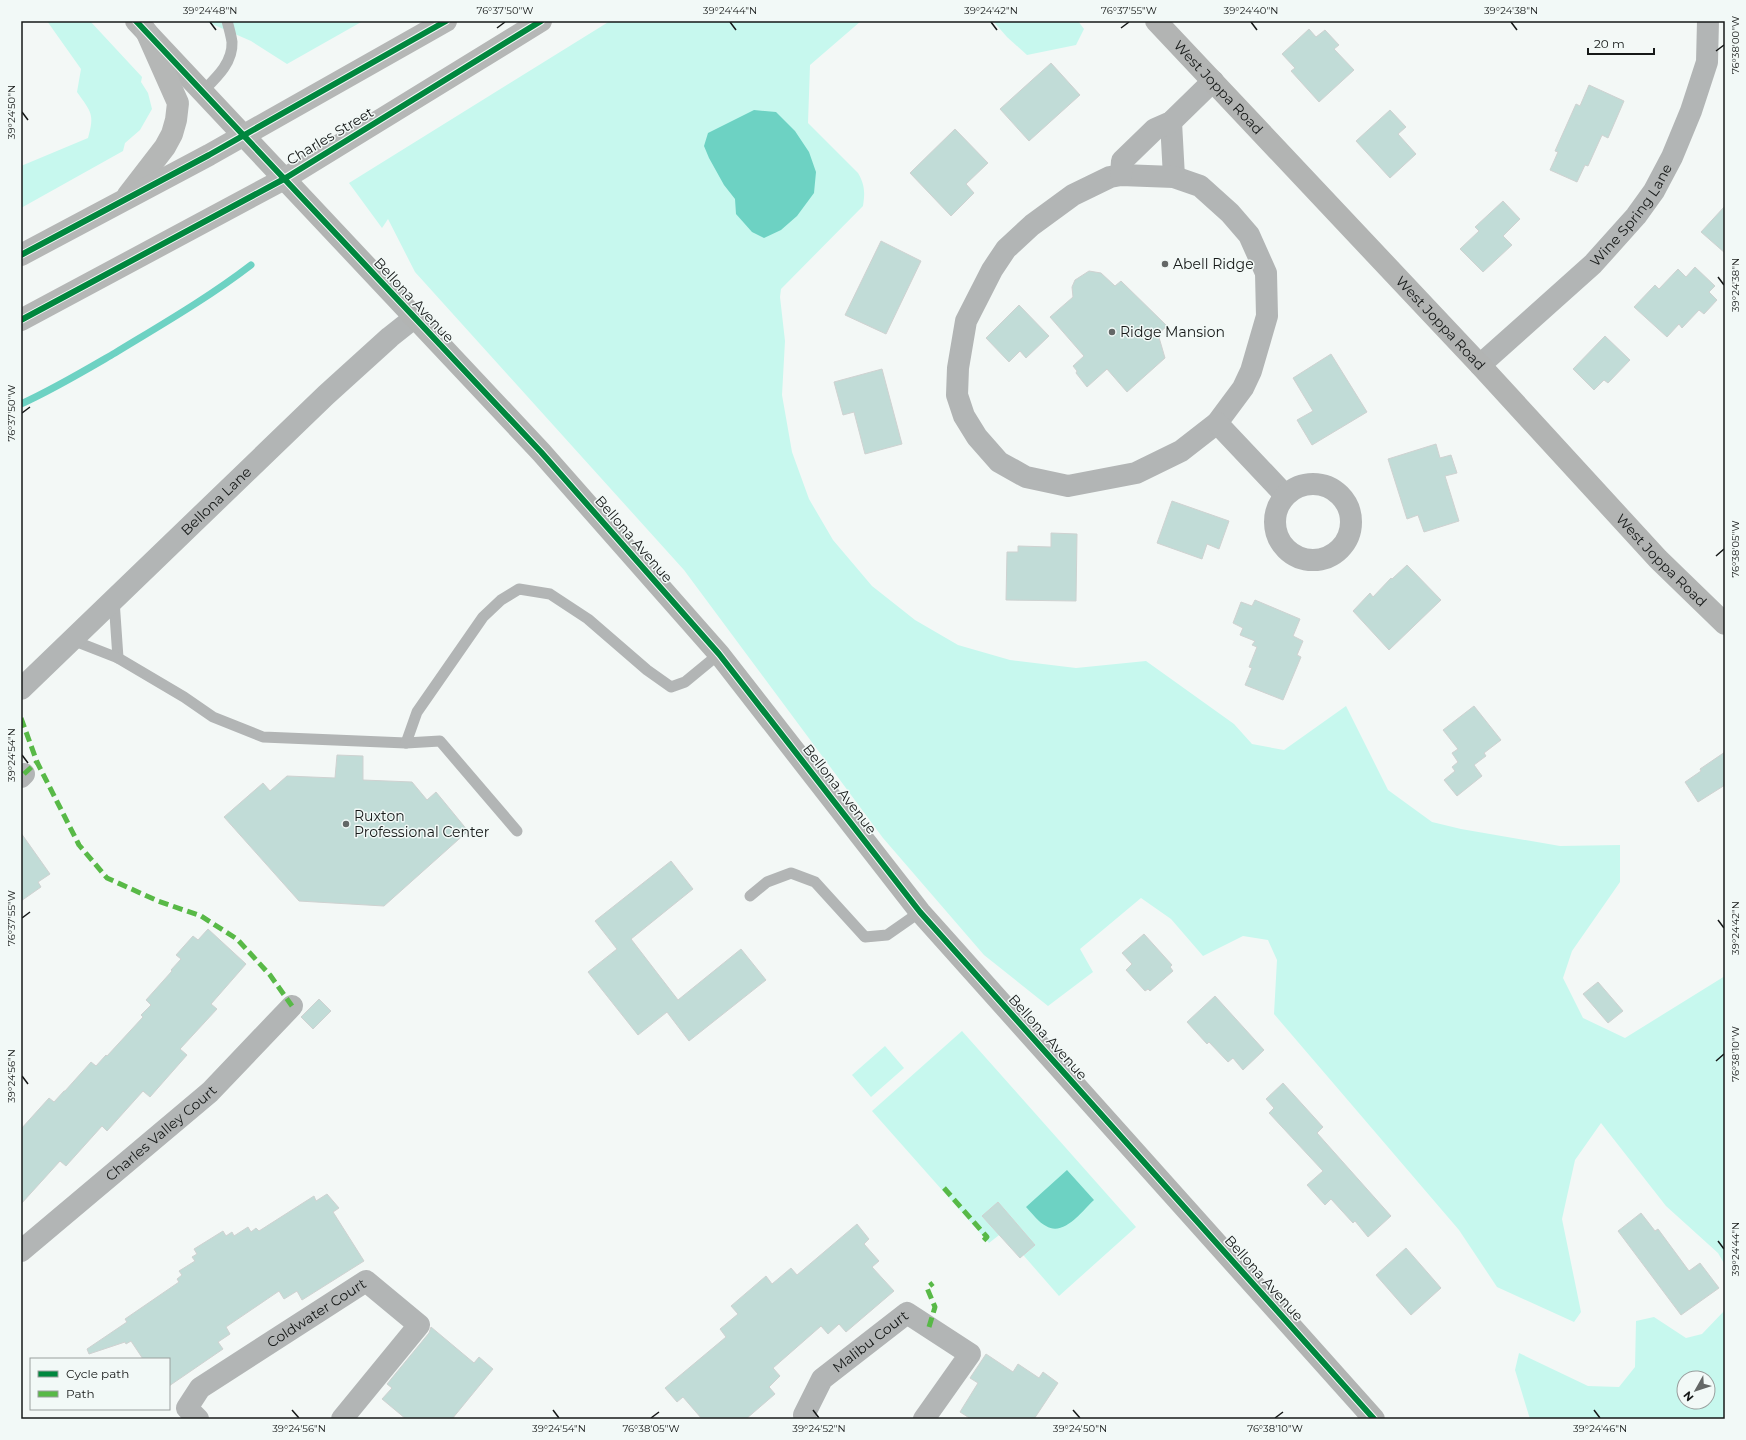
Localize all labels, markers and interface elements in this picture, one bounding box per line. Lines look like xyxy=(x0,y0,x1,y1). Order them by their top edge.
text: 39°24'48"N xyxy=(183,4,237,17)
text: 76°37'50"W xyxy=(477,4,533,17)
text: 39°24'44"N xyxy=(703,4,757,17)
text: 39°24'42"N xyxy=(964,4,1018,17)
text: 76°37'55"W xyxy=(1101,4,1157,17)
text: 39°24'40"N xyxy=(1224,4,1278,17)
text: 39°24'38"N xyxy=(1484,4,1538,17)
text: 76°38'00"W xyxy=(1729,16,1742,74)
scale bar xyxy=(1588,30,1654,56)
street label: West Joppa Road xyxy=(1170,36,1267,138)
text: 20 m xyxy=(1594,36,1625,51)
text: 39°24'50"N xyxy=(5,85,18,139)
street label: Charles Street xyxy=(283,103,377,169)
street label: Wine Spring Lane xyxy=(1586,160,1676,270)
street label: Bellona Avenue xyxy=(370,254,458,346)
place label: Abell Ridge xyxy=(1173,255,1254,273)
text: 39°24'38"N xyxy=(1729,258,1742,312)
marker: Abell Ridge xyxy=(1160,259,1170,269)
street label: West Joppa Road xyxy=(1392,272,1489,374)
place label: Ridge Mansion xyxy=(1120,323,1225,341)
marker: Ridge Mansion xyxy=(1107,327,1117,337)
text: 76°37'50"W xyxy=(5,385,18,441)
street label: Bellona Lane xyxy=(177,463,255,539)
street label: Bellona Avenue xyxy=(591,492,677,586)
street label: West Joppa Road xyxy=(1612,510,1711,610)
text: 76°38'05"W xyxy=(1729,520,1742,578)
text: 39°24'54"N xyxy=(5,728,18,782)
street label: Bellona Avenue xyxy=(799,740,881,838)
place label: Ruxton Professional Center xyxy=(354,807,490,841)
marker: Ruxton Professional Center xyxy=(341,819,351,829)
text: 76°37'55"W xyxy=(5,890,18,946)
text: 39°24'42"N xyxy=(1729,901,1742,955)
street label: Bellona Avenue xyxy=(1005,990,1091,1084)
text: 76°38'10"W xyxy=(1729,1026,1742,1082)
text: 39°24'56"N xyxy=(5,1049,18,1103)
street label: Charles Valley Court xyxy=(102,1081,221,1185)
text: 39°24'44"N xyxy=(1729,1222,1742,1276)
street label: Bellona Avenue xyxy=(1221,1231,1307,1325)
street label: Coldwater Court xyxy=(263,1274,370,1351)
street label: Malibu Court xyxy=(829,1306,912,1376)
legend xyxy=(30,1358,170,1410)
text: Cycle path xyxy=(66,1366,129,1381)
north arrow xyxy=(1676,1370,1716,1410)
text: Path xyxy=(66,1386,95,1401)
text: N xyxy=(1680,1388,1696,1404)
text: 39°24'56"N xyxy=(272,1422,326,1435)
text: 39°24'54"N xyxy=(532,1422,586,1435)
text: 76°38'05"W xyxy=(622,1422,680,1435)
text: 39°24'52"N xyxy=(792,1422,846,1435)
text: 39°24'50"N xyxy=(1053,1422,1107,1435)
text: 76°38'10"W xyxy=(1247,1422,1303,1435)
text: 39°24'46"N xyxy=(1573,1422,1627,1435)

